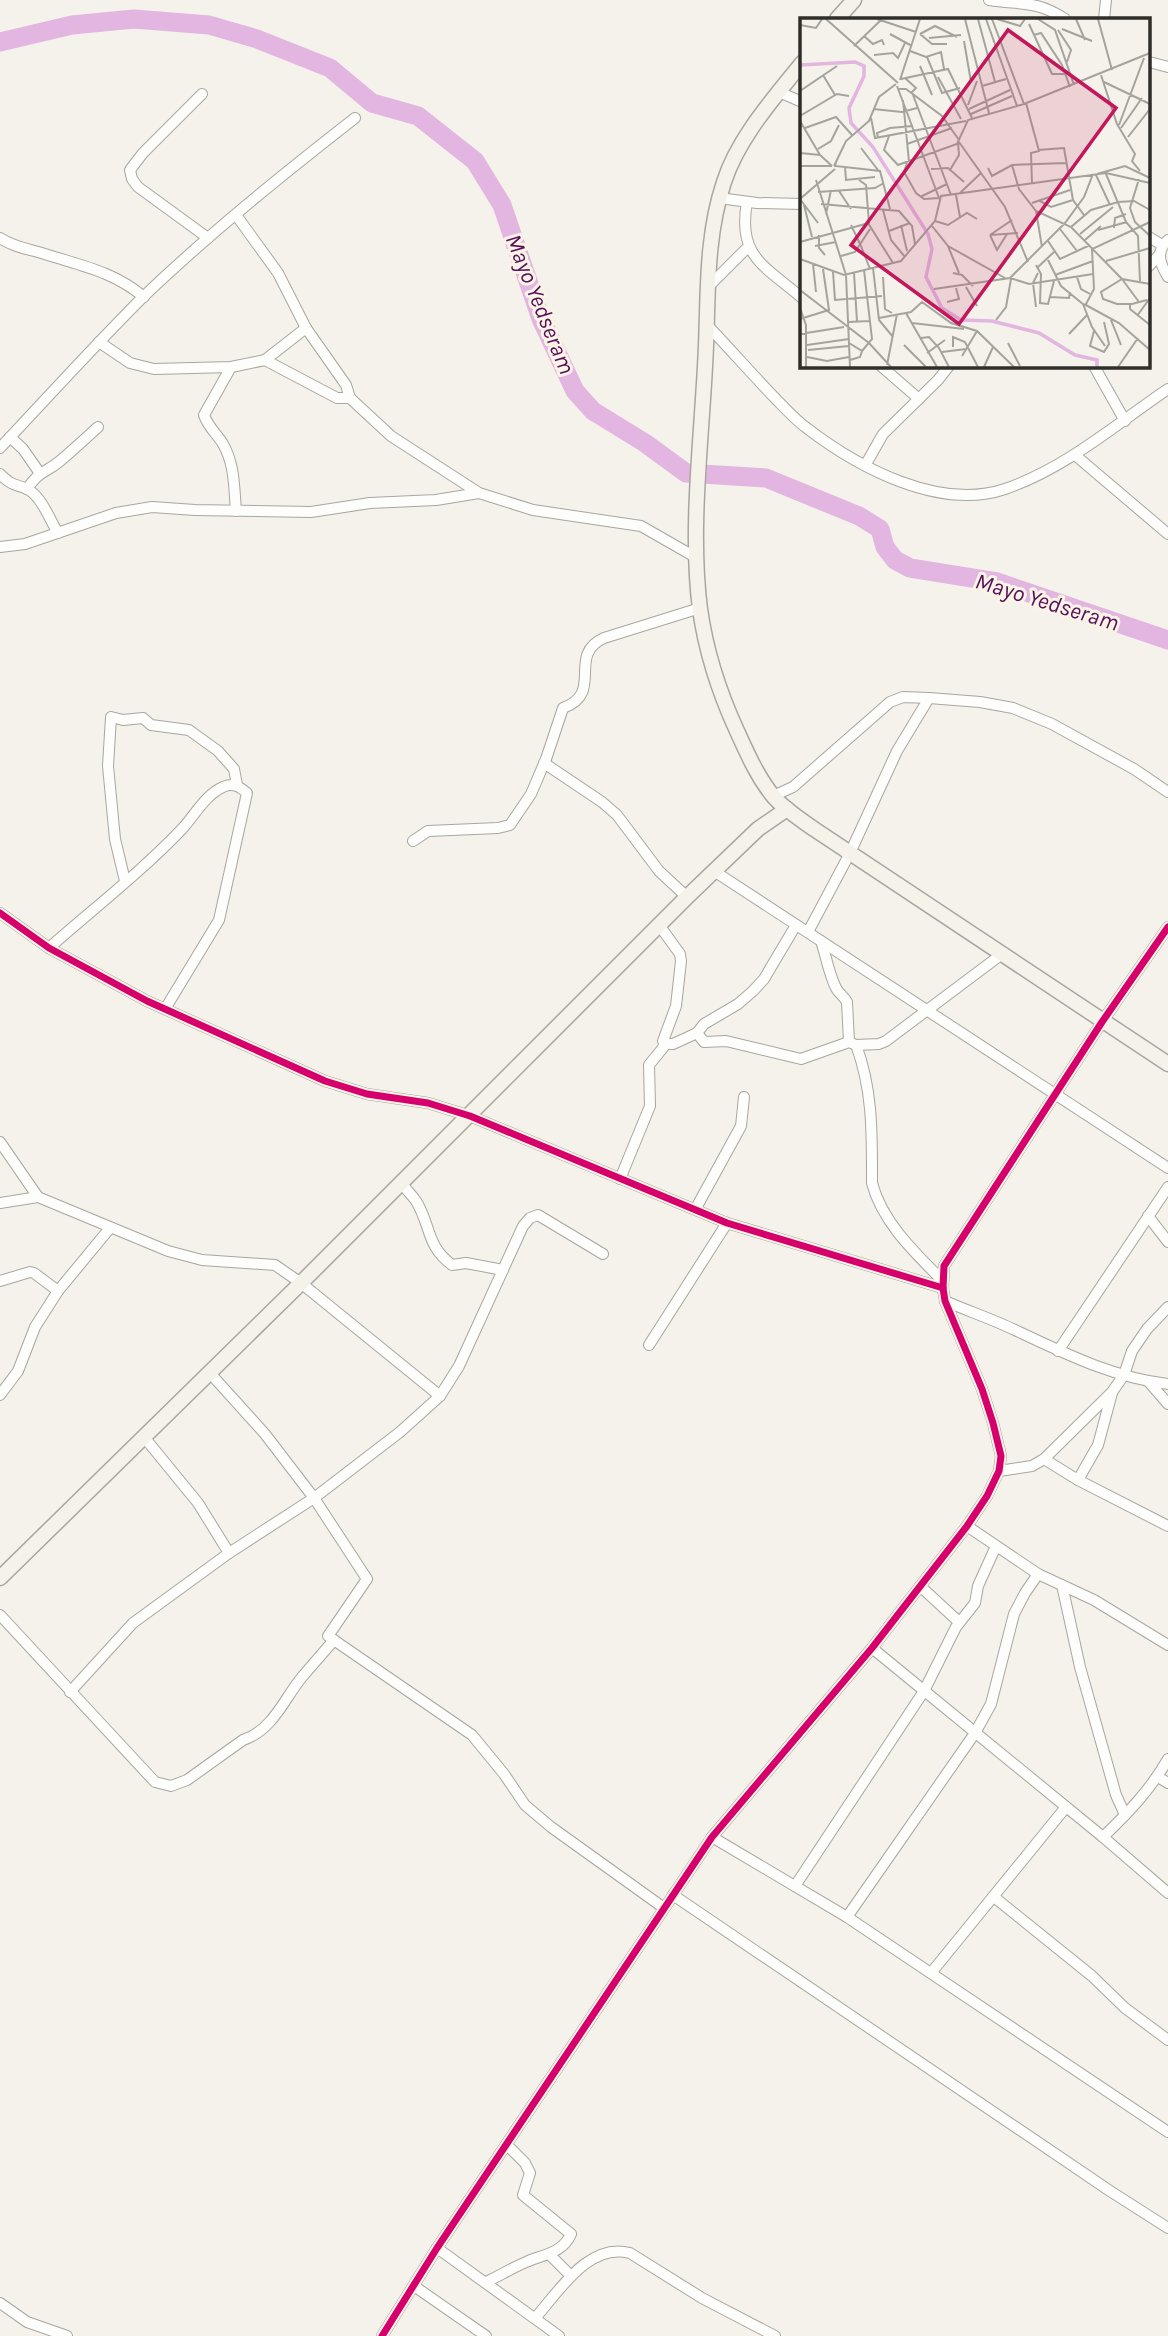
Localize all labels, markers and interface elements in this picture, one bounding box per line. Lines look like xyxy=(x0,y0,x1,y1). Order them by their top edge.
inset map xyxy=(800,18,1150,368)
water label: Mayo Yedseram xyxy=(500,230,580,378)
water label: Mayo Yedseram xyxy=(972,567,1122,637)

